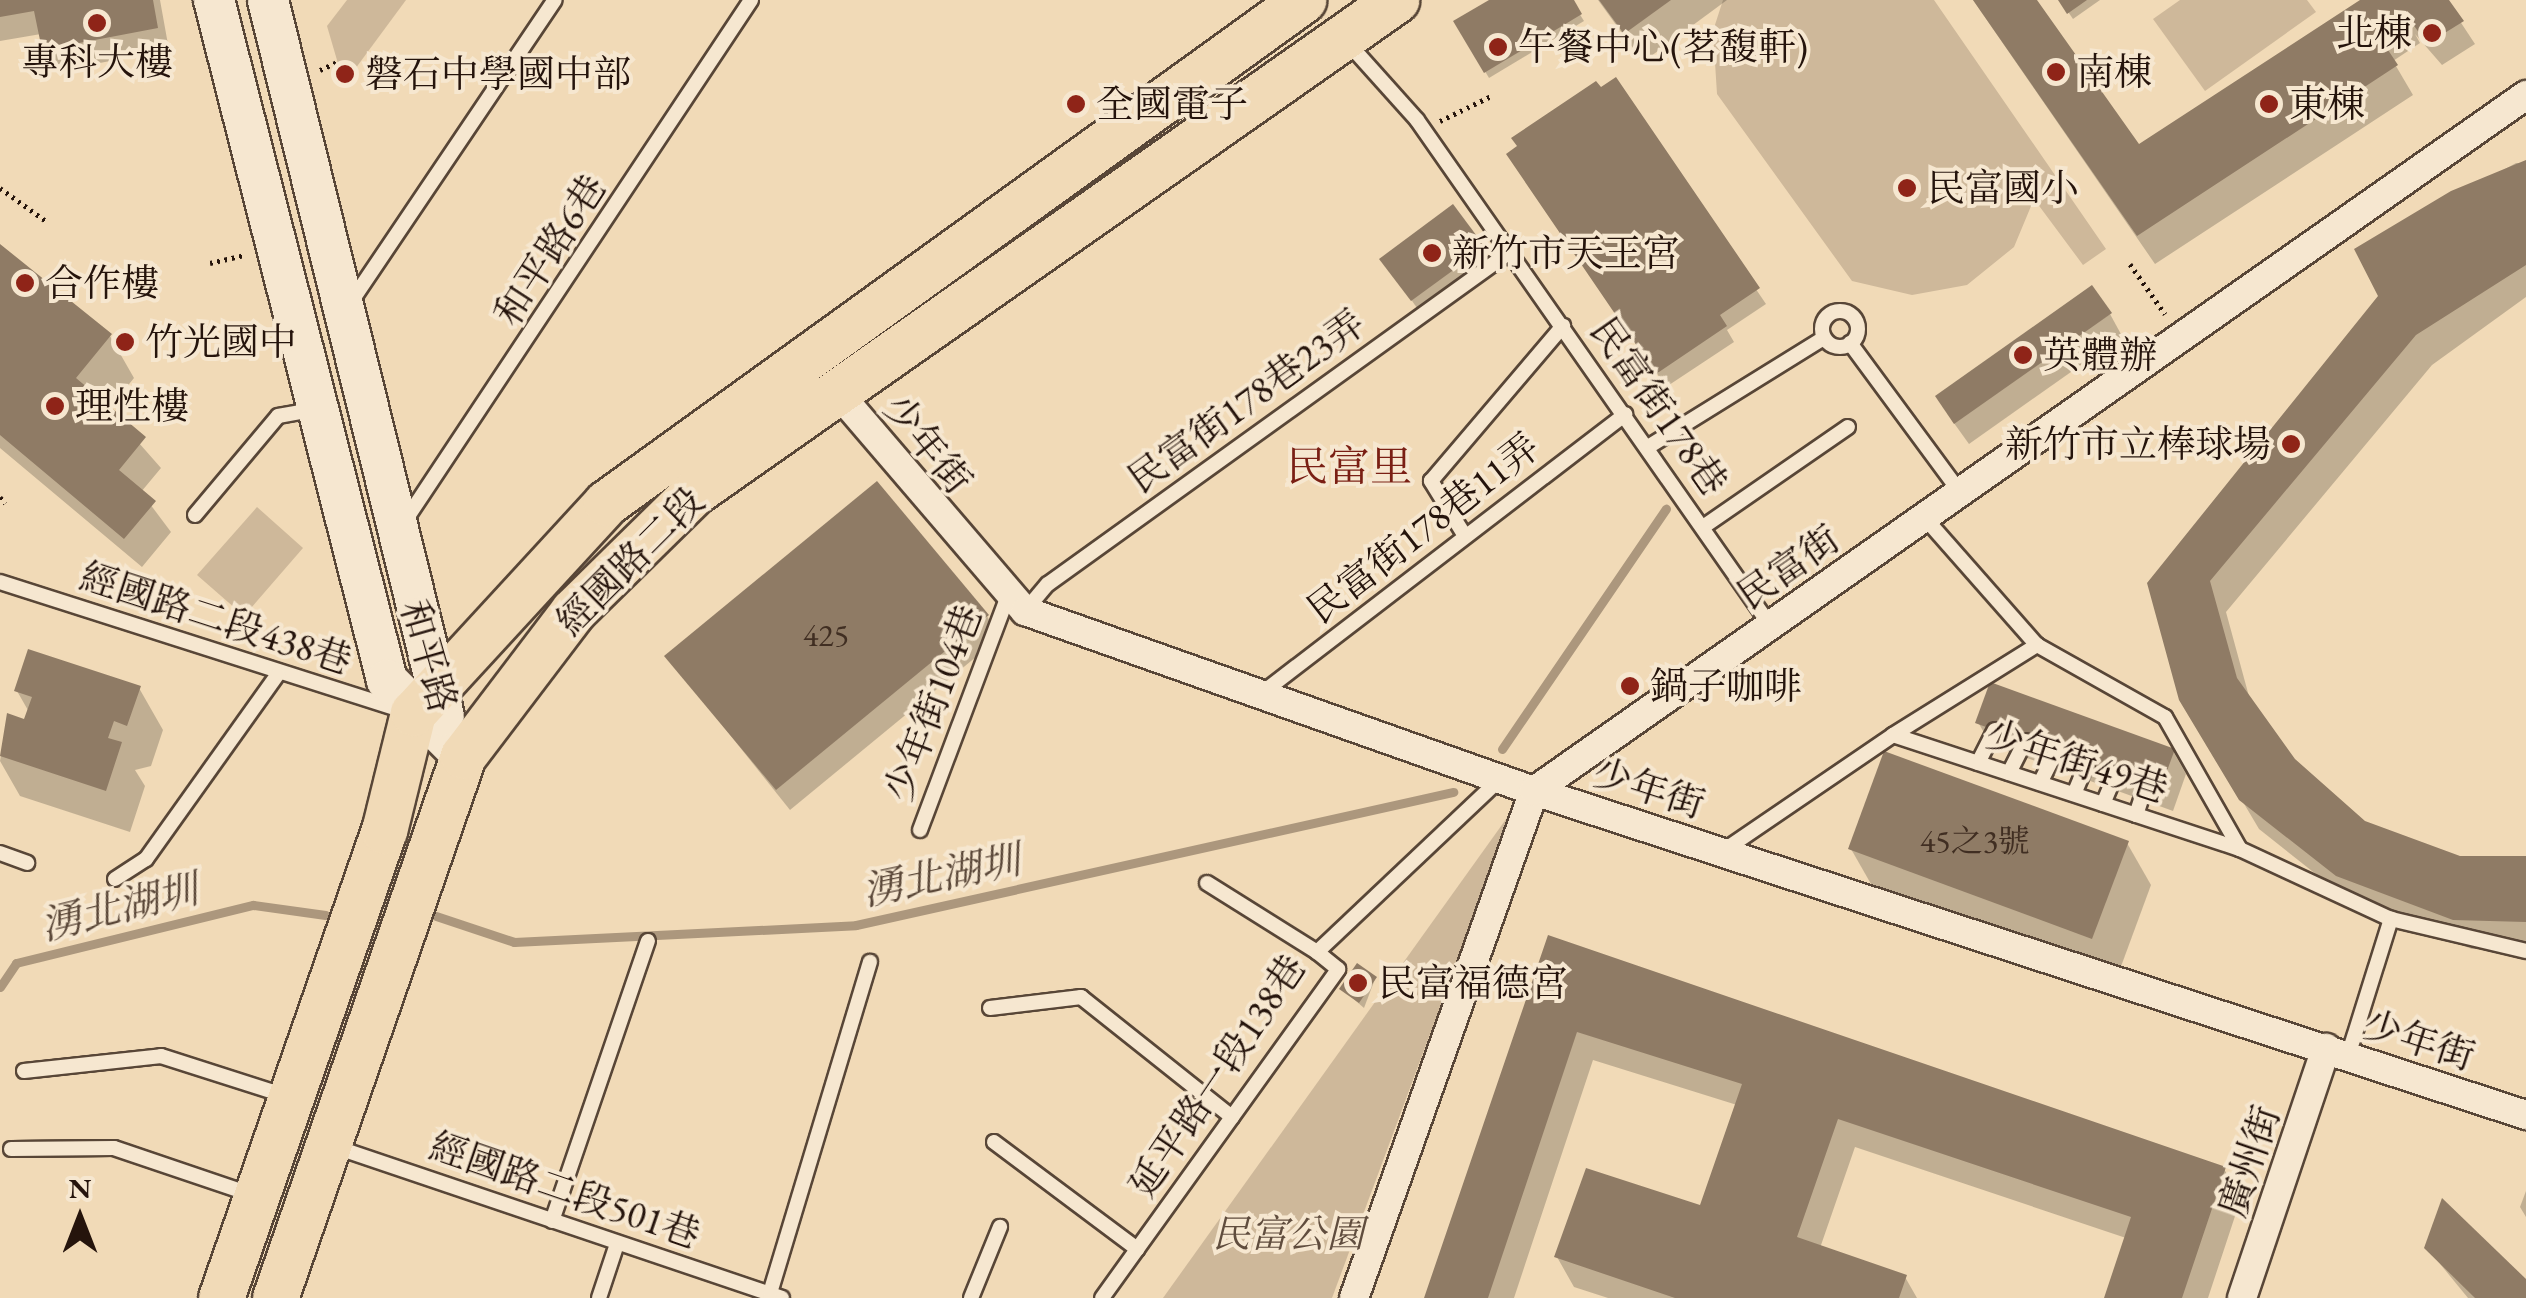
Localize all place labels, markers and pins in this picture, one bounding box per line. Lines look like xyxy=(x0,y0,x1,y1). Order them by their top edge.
place label: 北棟 xyxy=(2336,10,2412,56)
marker: 專科大樓 xyxy=(86,12,108,34)
marker: 北棟 xyxy=(2421,22,2443,44)
place label: 午餐中心(茗馥軒) xyxy=(1518,24,1808,70)
marker: 午餐中心(茗馥軒) xyxy=(1487,36,1509,58)
place label: 專科大樓 xyxy=(21,39,173,85)
place label: 南棟 xyxy=(2076,49,2152,95)
place label: 磐石中學國中部 xyxy=(365,51,631,97)
marker: 南棟 xyxy=(2045,61,2067,83)
marker: 磐石中學國中部 xyxy=(334,63,356,85)
place label: 全國電子 xyxy=(1096,81,1248,127)
place label: 東棟 xyxy=(2289,81,2365,127)
marker: 全國電子 xyxy=(1065,93,1087,115)
marker: 東棟 xyxy=(2258,93,2280,115)
place label: 民富國小 xyxy=(1927,165,2079,211)
marker: 民富國小 xyxy=(1896,177,1918,199)
place label: 新竹市天王宮 xyxy=(1452,230,1680,276)
marker: 新竹市天王宮 xyxy=(1421,242,1443,264)
place label: 合作樓 xyxy=(45,260,159,306)
marker: 合作樓 xyxy=(14,272,36,294)
place label: 竹光國中 xyxy=(145,319,297,365)
marker: 竹光國中 xyxy=(114,331,136,353)
place label: 英體辦 xyxy=(2043,332,2157,378)
marker: 英體辦 xyxy=(2012,344,2034,366)
place label: 理性樓 xyxy=(75,383,189,429)
marker: 理性樓 xyxy=(44,395,66,417)
place label: 新竹市立棒球場 xyxy=(2005,421,2271,467)
marker: 新竹市立棒球場 xyxy=(2280,433,2302,455)
place label: 鍋子咖啡 xyxy=(1650,663,1802,709)
marker: 鍋子咖啡 xyxy=(1619,675,1641,697)
place label: 民富福德宮 xyxy=(1378,960,1568,1006)
marker: 民富福德宮 xyxy=(1347,972,1369,994)

